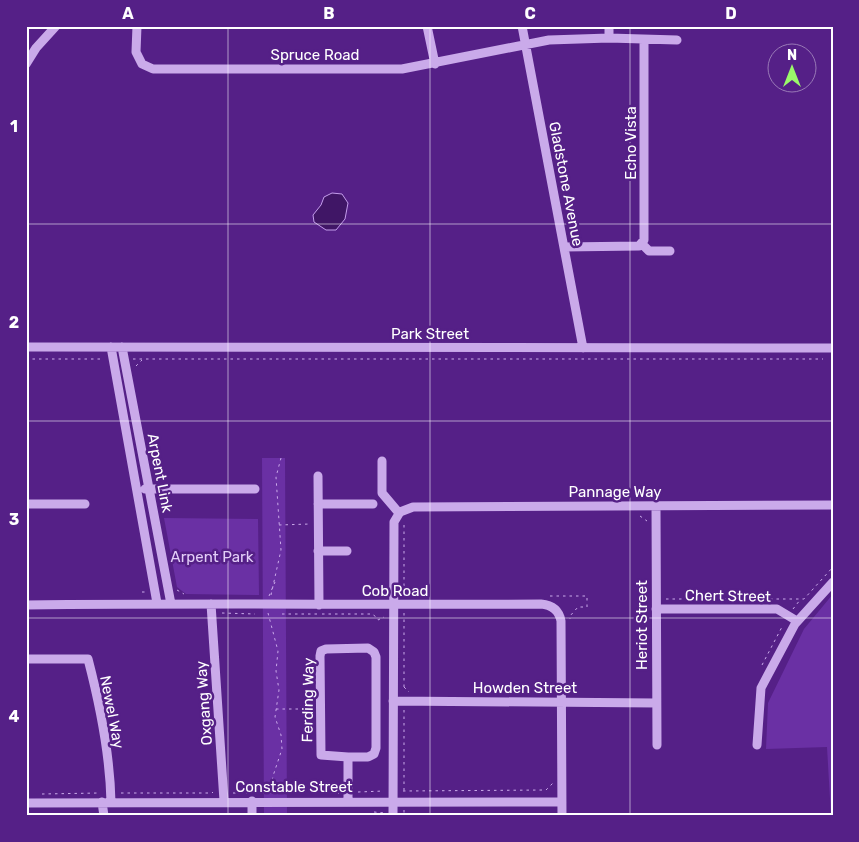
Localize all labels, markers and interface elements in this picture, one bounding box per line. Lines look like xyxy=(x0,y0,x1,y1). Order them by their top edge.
text: A xyxy=(122,4,134,23)
text: B xyxy=(323,4,335,23)
text: C xyxy=(524,4,536,23)
text: D xyxy=(725,4,737,23)
north arrow xyxy=(766,42,816,92)
street label: Spruce Road xyxy=(271,46,359,64)
text: N xyxy=(787,47,797,64)
street label: Echo Vista xyxy=(622,106,640,180)
text: 1 xyxy=(10,117,18,136)
street label: Gladstone Avenue xyxy=(545,120,587,248)
text: 2 xyxy=(9,313,19,332)
street label: Park Street xyxy=(391,325,469,343)
street label: Arpent Link xyxy=(143,432,177,514)
street label: Pannage Way xyxy=(568,483,662,501)
text: 3 xyxy=(9,510,19,529)
park label: Arpent Park xyxy=(171,548,254,566)
street label: Heriot Street xyxy=(633,580,651,670)
street label: Cob Road xyxy=(362,582,428,600)
street label: Chert Street xyxy=(685,586,771,606)
street label: Ferding Way xyxy=(298,658,318,742)
street label: Oxgang Way xyxy=(192,660,216,746)
street label: Newel Way xyxy=(96,674,128,750)
street label: Howden Street xyxy=(473,679,577,697)
text: 4 xyxy=(9,707,20,726)
street label: Constable Street xyxy=(235,778,353,796)

